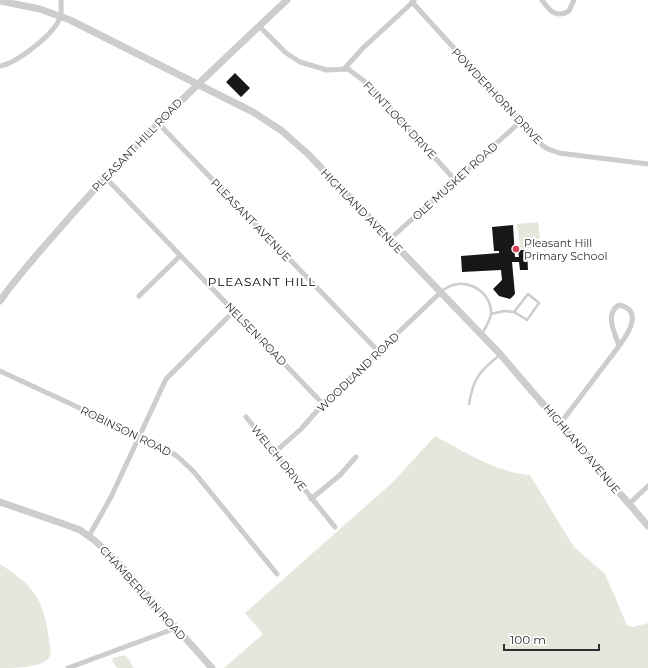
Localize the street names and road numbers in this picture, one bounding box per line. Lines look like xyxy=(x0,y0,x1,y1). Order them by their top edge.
street label: POWDERHORN DRIVE xyxy=(449,45,545,147)
street label: FLINTLOCK DRIVE xyxy=(360,78,440,162)
street label: PLEASANT HILL ROAD xyxy=(89,95,185,195)
street label: OLE MUSKET ROAD xyxy=(409,139,501,223)
street label: HIGHLAND AVENUE xyxy=(318,166,406,256)
street label: PLEASANT AVENUE xyxy=(208,176,294,264)
street label: NELSEN ROAD xyxy=(222,299,290,369)
street label: WOODLAND ROAD xyxy=(314,329,402,415)
street label: HIGHLAND AVENUE xyxy=(541,401,623,497)
street label: ROBINSON ROAD xyxy=(78,403,174,459)
street label: WELCH DRIVE xyxy=(248,422,310,494)
street label: CHAMBERLAIN ROAD xyxy=(97,543,189,643)

